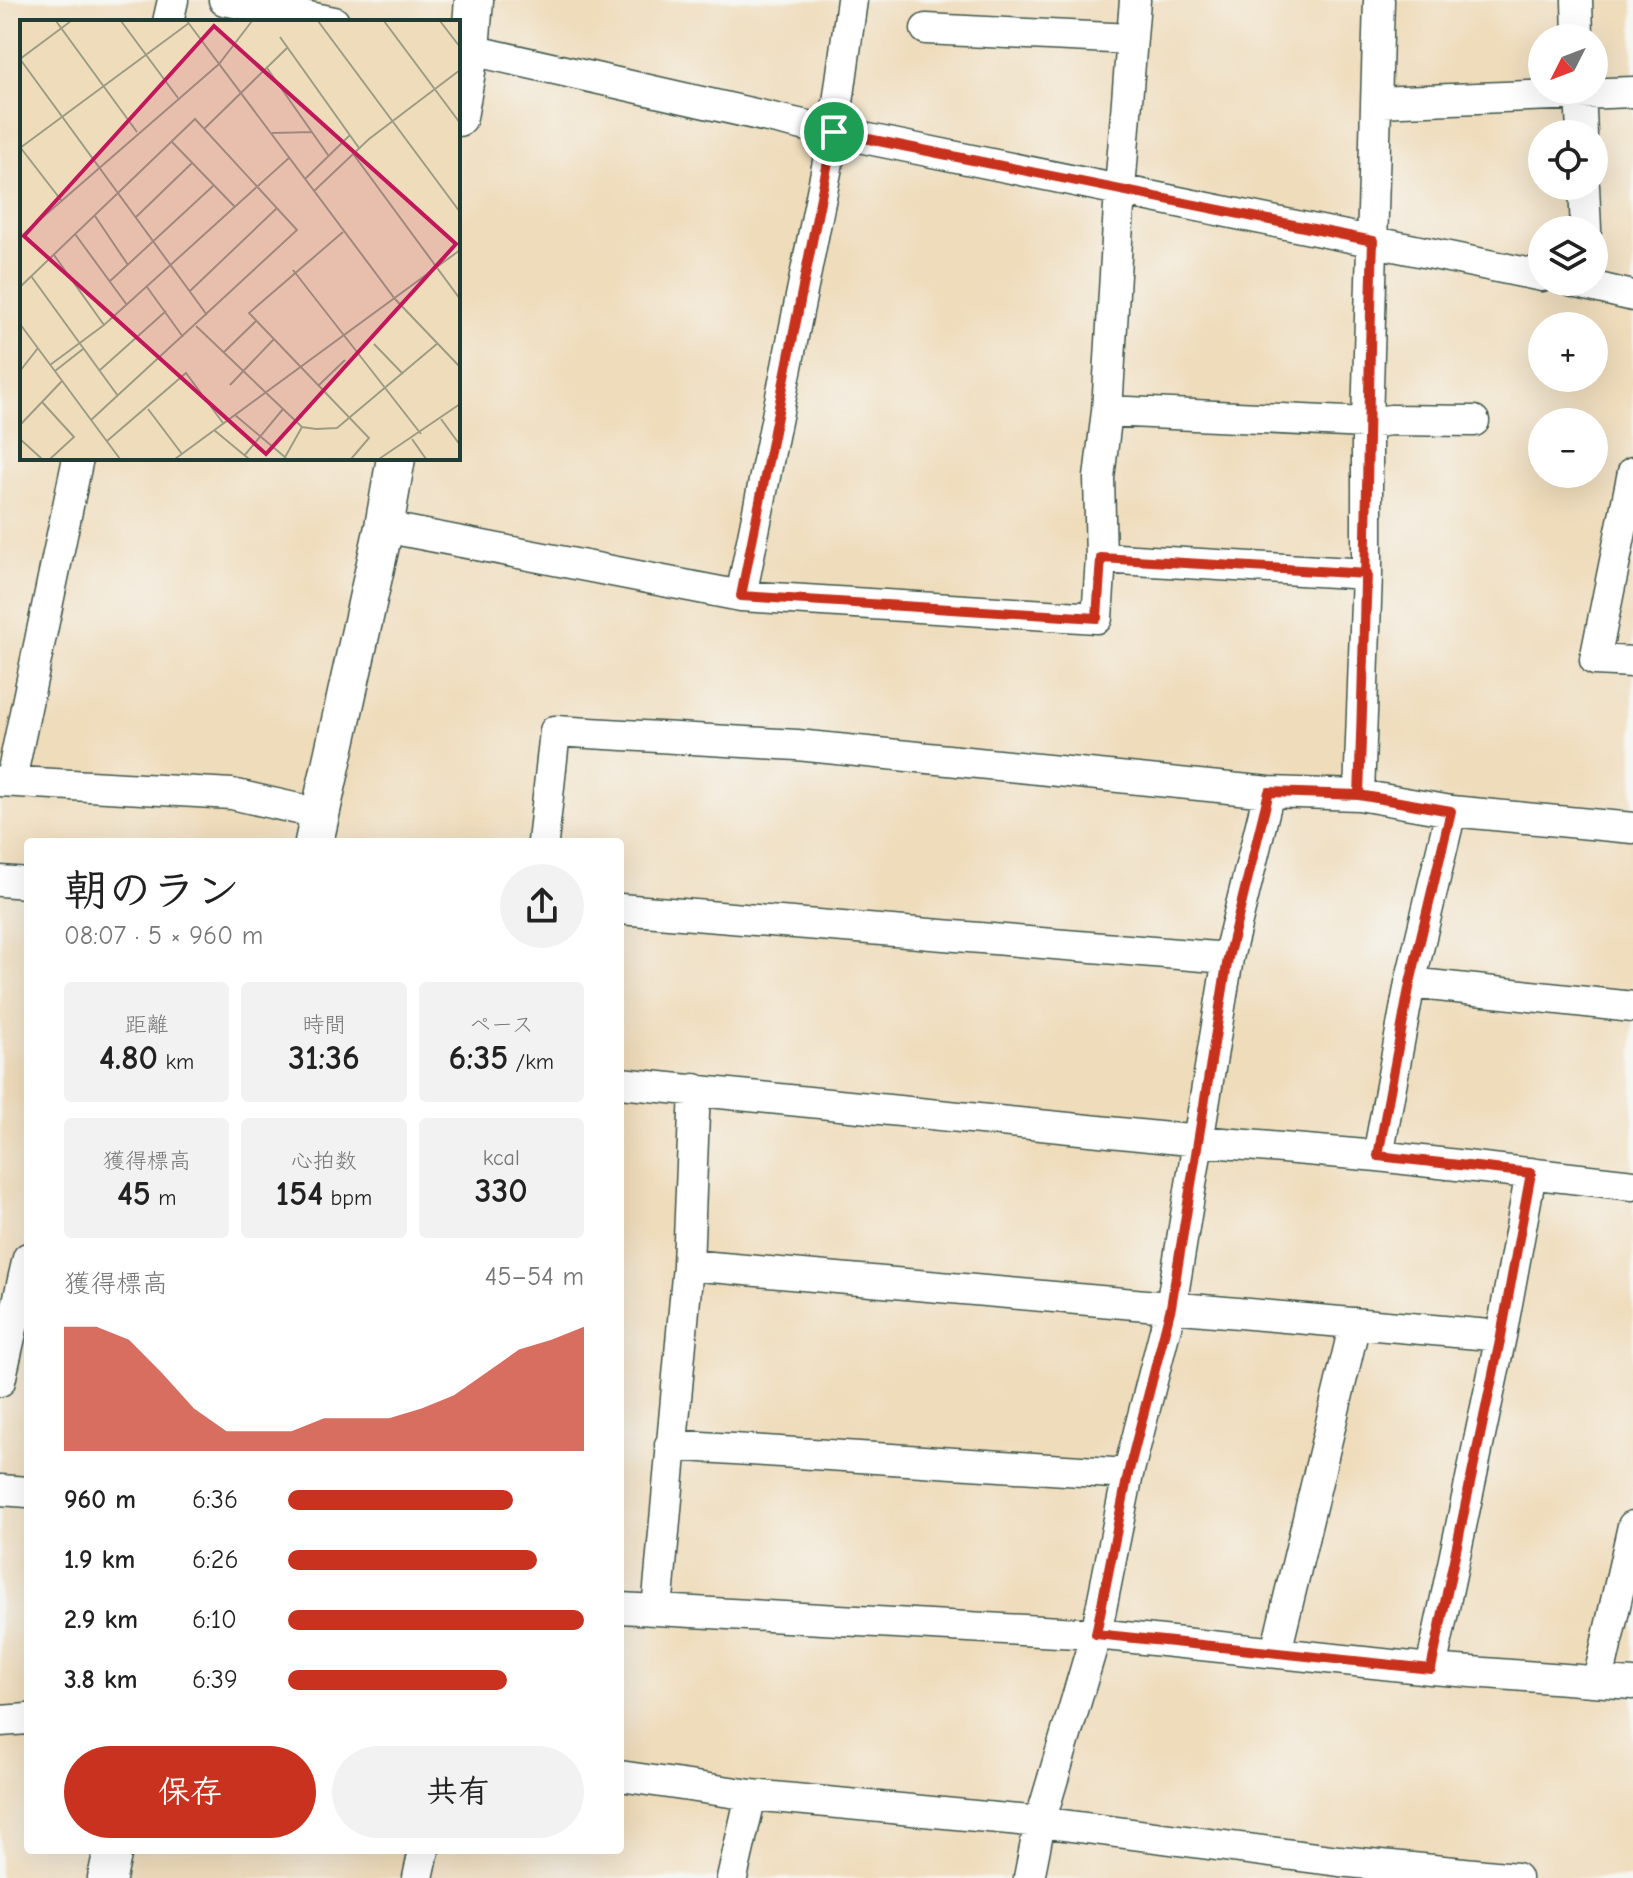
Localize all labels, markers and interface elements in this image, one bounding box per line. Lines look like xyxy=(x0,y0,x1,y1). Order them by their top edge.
inset map xyxy=(20,20,460,460)
north arrow xyxy=(1528,24,1608,104)
map controls xyxy=(1528,24,1608,488)
pin xyxy=(800,98,868,166)
icon: arrive xyxy=(812,110,856,154)
button: locate xyxy=(1528,120,1608,200)
button: layers xyxy=(1528,216,1608,296)
button: + xyxy=(1528,312,1608,392)
button: − xyxy=(1528,408,1608,488)
button: share xyxy=(500,864,584,948)
text: 朝のラン xyxy=(64,865,240,916)
text: 08:07 · 5 × 960 m xyxy=(64,921,263,951)
text: 距離 xyxy=(125,1012,169,1038)
text: 時間 xyxy=(302,1012,346,1038)
text: ペース xyxy=(469,1012,534,1038)
text: 4.80 xyxy=(99,1038,158,1078)
text: 31:36 xyxy=(288,1038,360,1078)
text: 6:35 xyxy=(449,1038,508,1078)
text: km xyxy=(158,1049,194,1075)
text: /km xyxy=(508,1049,554,1075)
text: kcal xyxy=(483,1145,520,1171)
text: 獲得標高 xyxy=(103,1148,191,1174)
text: 心拍数 xyxy=(291,1148,357,1174)
text: 330 xyxy=(475,1171,528,1211)
text: 45 xyxy=(117,1174,151,1214)
text: 154 xyxy=(276,1174,323,1214)
text: m xyxy=(151,1185,176,1211)
text: bpm xyxy=(323,1185,372,1211)
text: 45–54 m xyxy=(485,1262,584,1292)
text: 獲得標高 xyxy=(64,1269,168,1299)
text: 960 m xyxy=(64,1485,136,1515)
text: 6:36 xyxy=(192,1485,238,1515)
text: 1.9 km xyxy=(64,1545,135,1575)
text: 6:26 xyxy=(192,1545,239,1575)
text: 2.9 km xyxy=(64,1605,138,1635)
text: 6:10 xyxy=(192,1605,237,1635)
text: 3.8 km xyxy=(64,1665,137,1695)
text: 6:39 xyxy=(192,1665,238,1695)
button: 保存 xyxy=(64,1746,316,1838)
button: 共有 xyxy=(332,1746,584,1838)

